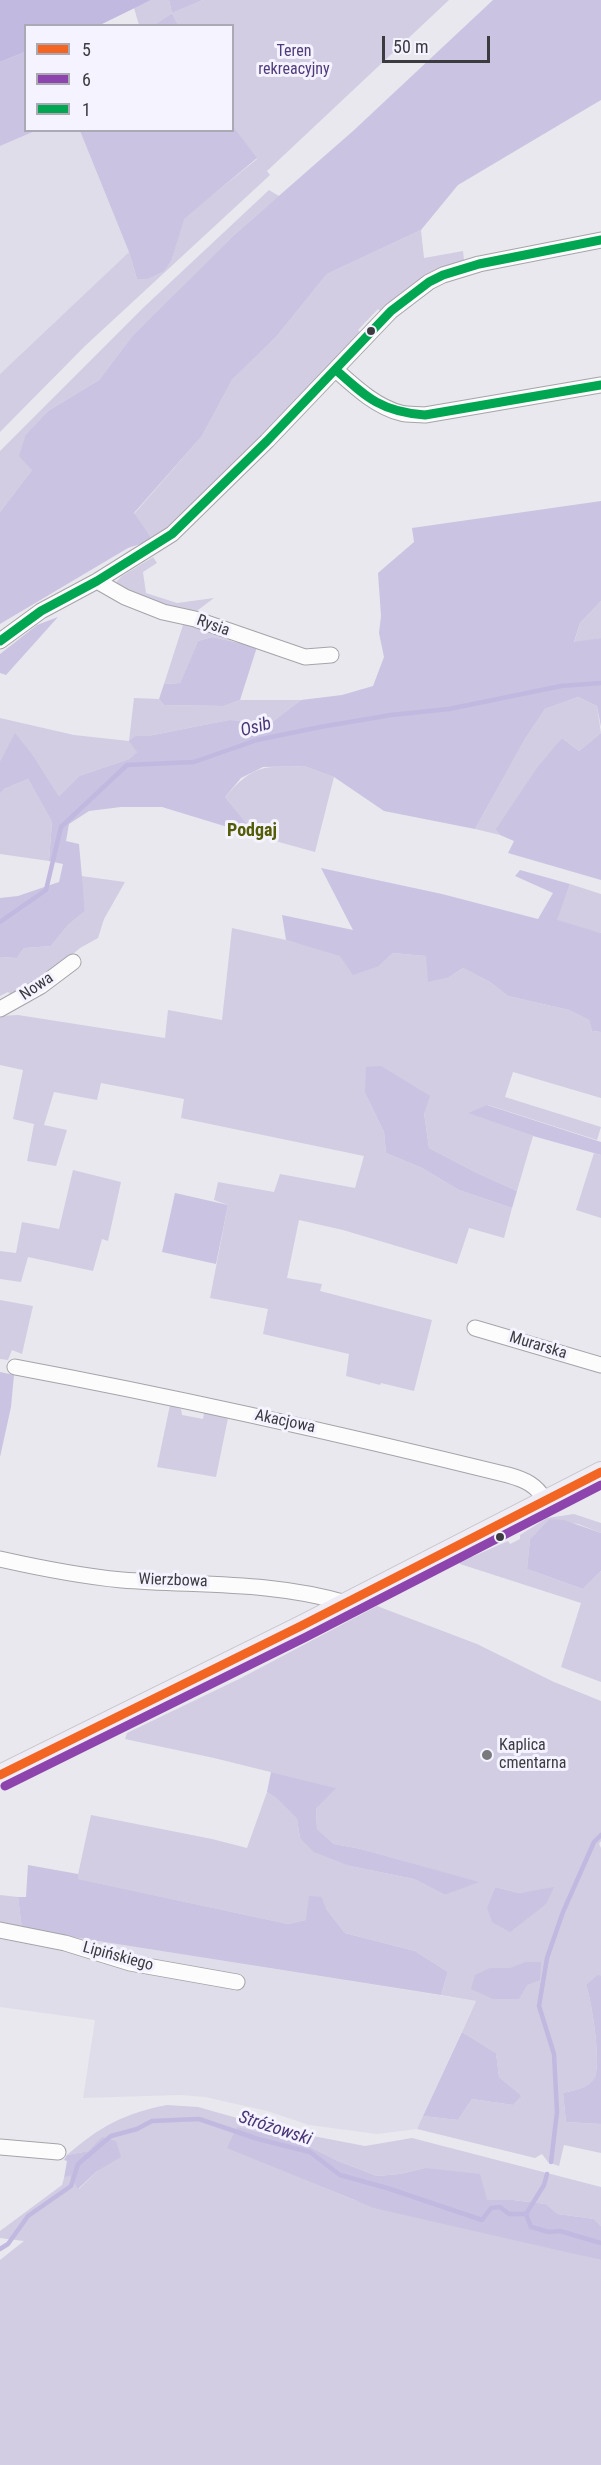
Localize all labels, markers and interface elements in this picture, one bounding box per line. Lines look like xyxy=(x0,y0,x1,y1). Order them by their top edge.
legend xyxy=(24,24,234,132)
scale bar xyxy=(385,24,493,62)
text: 50 m xyxy=(393,36,428,57)
text: 5 xyxy=(82,39,91,60)
park label: Teren rekreacyjny xyxy=(258,42,330,80)
text: 6 xyxy=(82,69,91,90)
text: 1 xyxy=(82,99,91,120)
unlabelled marker xyxy=(365,325,377,337)
street label: Rysia xyxy=(194,611,232,641)
water label: Osib xyxy=(238,714,274,742)
district label: Podgaj xyxy=(227,820,277,842)
street label: Nowa xyxy=(17,969,57,1005)
street label: Murarska xyxy=(507,1328,569,1364)
street label: Akacjowa xyxy=(253,1406,317,1438)
unlabelled marker xyxy=(494,1531,506,1543)
street label: Wierzbowa xyxy=(138,1570,208,1592)
place label: Kaplica cmentarna xyxy=(499,1736,566,1774)
marker: Kaplica cmentarna xyxy=(480,1748,494,1762)
street label: Lipińskiego xyxy=(81,1938,155,1976)
water label: Stróżowski xyxy=(236,2107,314,2151)

